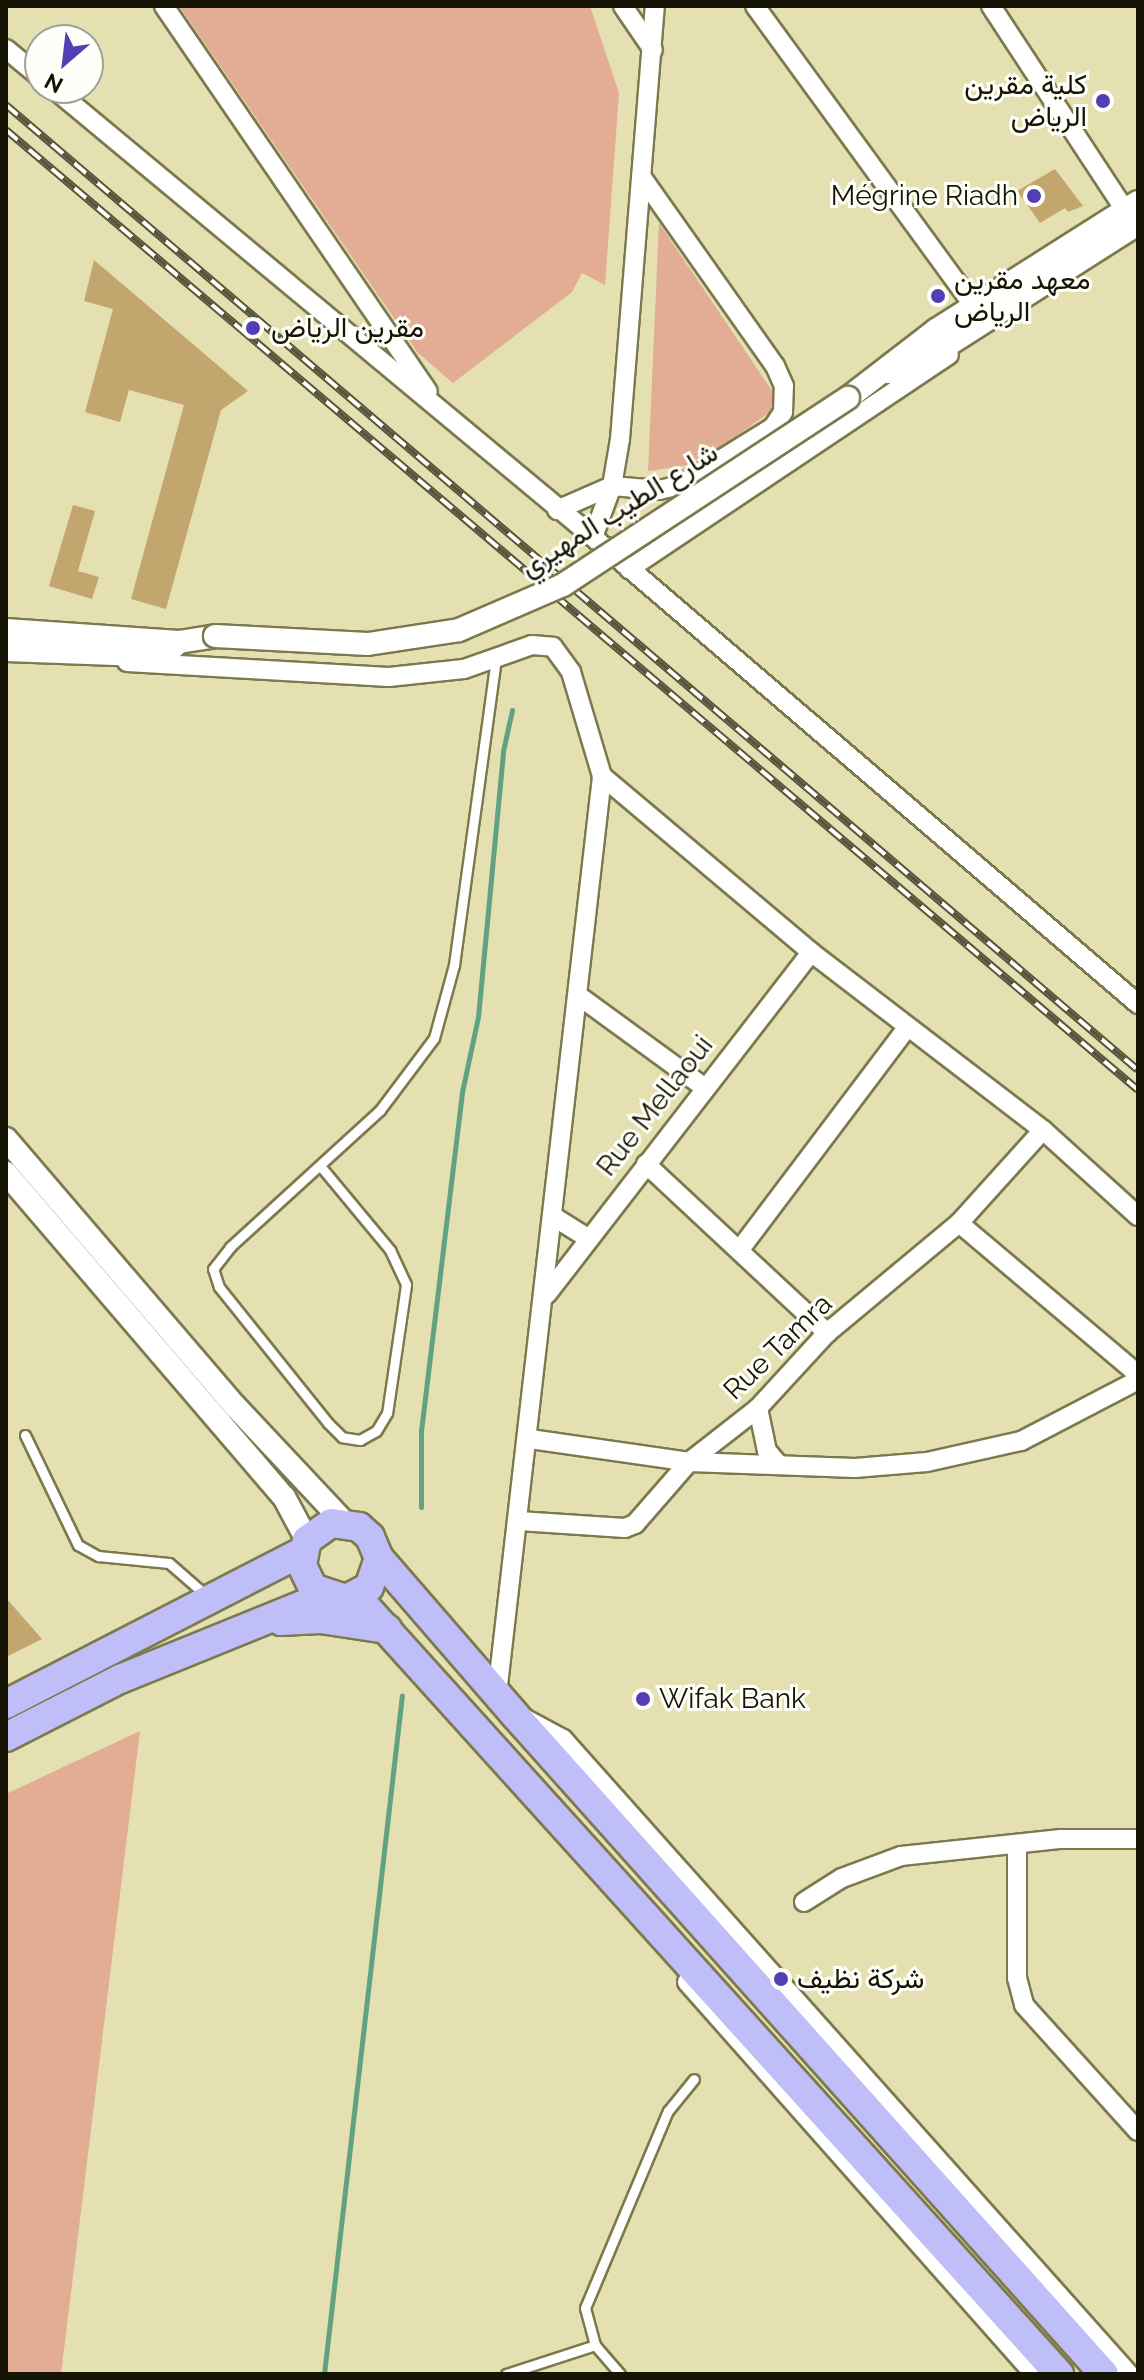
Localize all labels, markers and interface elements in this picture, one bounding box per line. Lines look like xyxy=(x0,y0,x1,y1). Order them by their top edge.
north arrow xyxy=(24,24,104,104)
text: N xyxy=(40,68,67,99)
place label: كلية مقرين الرياض xyxy=(964,68,1087,134)
marker: كلية مقرين الرياض xyxy=(1094,92,1112,110)
place label: Mégrine Riadh xyxy=(831,179,1018,213)
marker: Mégrine Riadh xyxy=(1025,187,1043,205)
place label: معهد مقرين الرياض xyxy=(954,263,1090,329)
marker: معهد مقرين الرياض xyxy=(929,287,947,305)
place label: مقرين الرياض xyxy=(271,311,424,345)
marker: مقرين الرياض xyxy=(242,317,264,339)
street label: شارع الطيب المهيري xyxy=(514,436,724,584)
street label: Rue Mellaoui xyxy=(590,1029,720,1183)
street label: Rue Tamra xyxy=(717,1287,839,1407)
place label: Wifak Bank xyxy=(659,1682,806,1716)
marker: Wifak Bank xyxy=(634,1690,652,1708)
place label: شركة نظيف xyxy=(797,1962,924,1996)
marker: شركة نظيف xyxy=(772,1970,790,1988)

